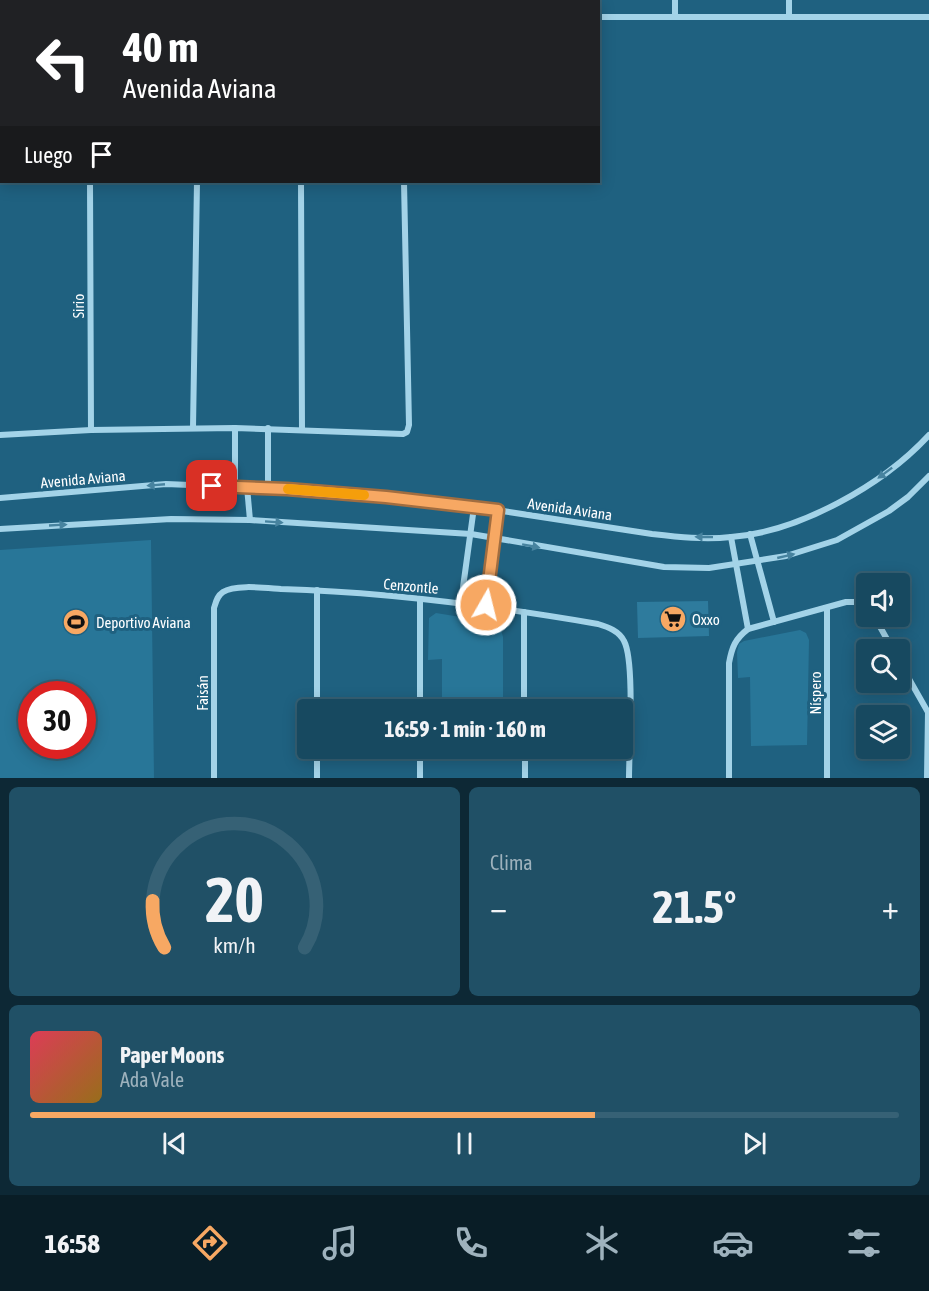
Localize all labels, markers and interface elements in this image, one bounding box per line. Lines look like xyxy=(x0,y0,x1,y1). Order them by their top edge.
text: 40 m xyxy=(123,23,198,71)
icon: left xyxy=(24,24,102,102)
text: Avenida Aviana xyxy=(123,73,276,104)
icon: arrive xyxy=(85,138,118,171)
text: Luego xyxy=(24,142,73,168)
street label: Sirio xyxy=(70,294,87,318)
pin xyxy=(186,460,237,511)
street label: Avenida Aviana xyxy=(40,467,126,491)
one-way arrow xyxy=(877,467,892,479)
icon: arrive xyxy=(195,469,228,502)
one-way arrow xyxy=(146,480,165,490)
street label: Avenida Aviana xyxy=(527,495,613,523)
one-way arrow xyxy=(265,517,284,526)
one-way arrow xyxy=(49,520,68,529)
one-way arrow xyxy=(695,533,714,542)
one-way arrow xyxy=(521,541,540,550)
one-way arrow xyxy=(777,550,795,560)
position arrow xyxy=(454,573,518,637)
map controls xyxy=(856,573,910,759)
button: sound xyxy=(856,573,910,627)
street label: Cenzontle xyxy=(383,575,440,597)
supermarket icon: Oxxo xyxy=(658,604,688,634)
sports icon: Deportivo Aviana xyxy=(61,607,91,637)
place label: Oxxo xyxy=(692,611,720,628)
place label: Deportivo Aviana xyxy=(96,614,191,631)
button: search xyxy=(856,639,910,693)
street label: Níspero xyxy=(807,672,824,715)
street label: Faisán xyxy=(194,675,211,711)
speed limit sign: 30 xyxy=(18,681,96,759)
button: layers xyxy=(856,705,910,759)
text: 16:59 · 1 min · 160 m xyxy=(384,716,546,742)
text: Clima xyxy=(490,851,533,874)
text: 20 xyxy=(205,864,264,935)
text: 21.5° xyxy=(653,881,736,933)
text: − xyxy=(490,888,507,926)
text: + xyxy=(882,888,899,926)
text: km/h xyxy=(213,934,256,959)
text: Paper Moons xyxy=(120,1042,224,1068)
text: Ada Vale xyxy=(120,1068,184,1091)
icon: previous xyxy=(158,1127,191,1160)
icon: pause xyxy=(448,1127,481,1160)
icon: next xyxy=(738,1127,771,1160)
icon: directions xyxy=(189,1222,231,1264)
icon: music xyxy=(319,1222,361,1264)
icon: phone xyxy=(450,1222,492,1264)
icon: climate xyxy=(581,1222,623,1264)
icon: car xyxy=(712,1222,754,1264)
icon: filters xyxy=(843,1222,885,1264)
text: 16:58 xyxy=(44,1228,100,1259)

